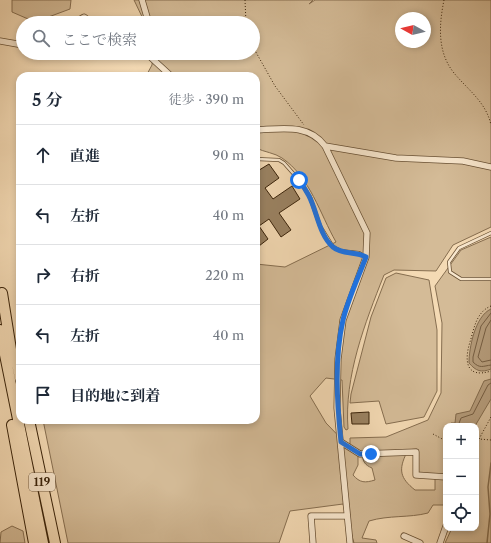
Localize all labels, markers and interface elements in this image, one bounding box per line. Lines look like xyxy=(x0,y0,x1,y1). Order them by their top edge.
north arrow xyxy=(395,12,431,48)
search box xyxy=(16,16,260,60)
icon: search xyxy=(30,27,52,49)
text: ここで検索 xyxy=(62,30,137,49)
text: 5 分 xyxy=(32,90,63,110)
text: 徒歩 · 390 m xyxy=(169,91,244,107)
icon: ahead xyxy=(32,144,54,166)
text: 直進 xyxy=(70,146,100,165)
text: 90 m xyxy=(213,147,244,163)
route start xyxy=(290,171,308,189)
icon: left xyxy=(32,204,54,226)
text: 左折 xyxy=(70,206,100,225)
text: 40 m xyxy=(213,207,244,223)
icon: right xyxy=(32,264,54,286)
text: 右折 xyxy=(70,266,100,285)
text: 220 m xyxy=(205,267,244,283)
icon: left xyxy=(32,324,54,346)
text: 左折 xyxy=(70,326,100,345)
text: 40 m xyxy=(213,327,244,343)
icon: arrive xyxy=(32,384,54,406)
text: 目的地に到着 xyxy=(70,386,160,405)
map controls xyxy=(443,423,479,531)
button: + xyxy=(443,423,479,459)
route end xyxy=(362,445,380,463)
button: − xyxy=(443,459,479,495)
road number: 119 xyxy=(29,473,55,491)
button: locate xyxy=(443,495,479,531)

